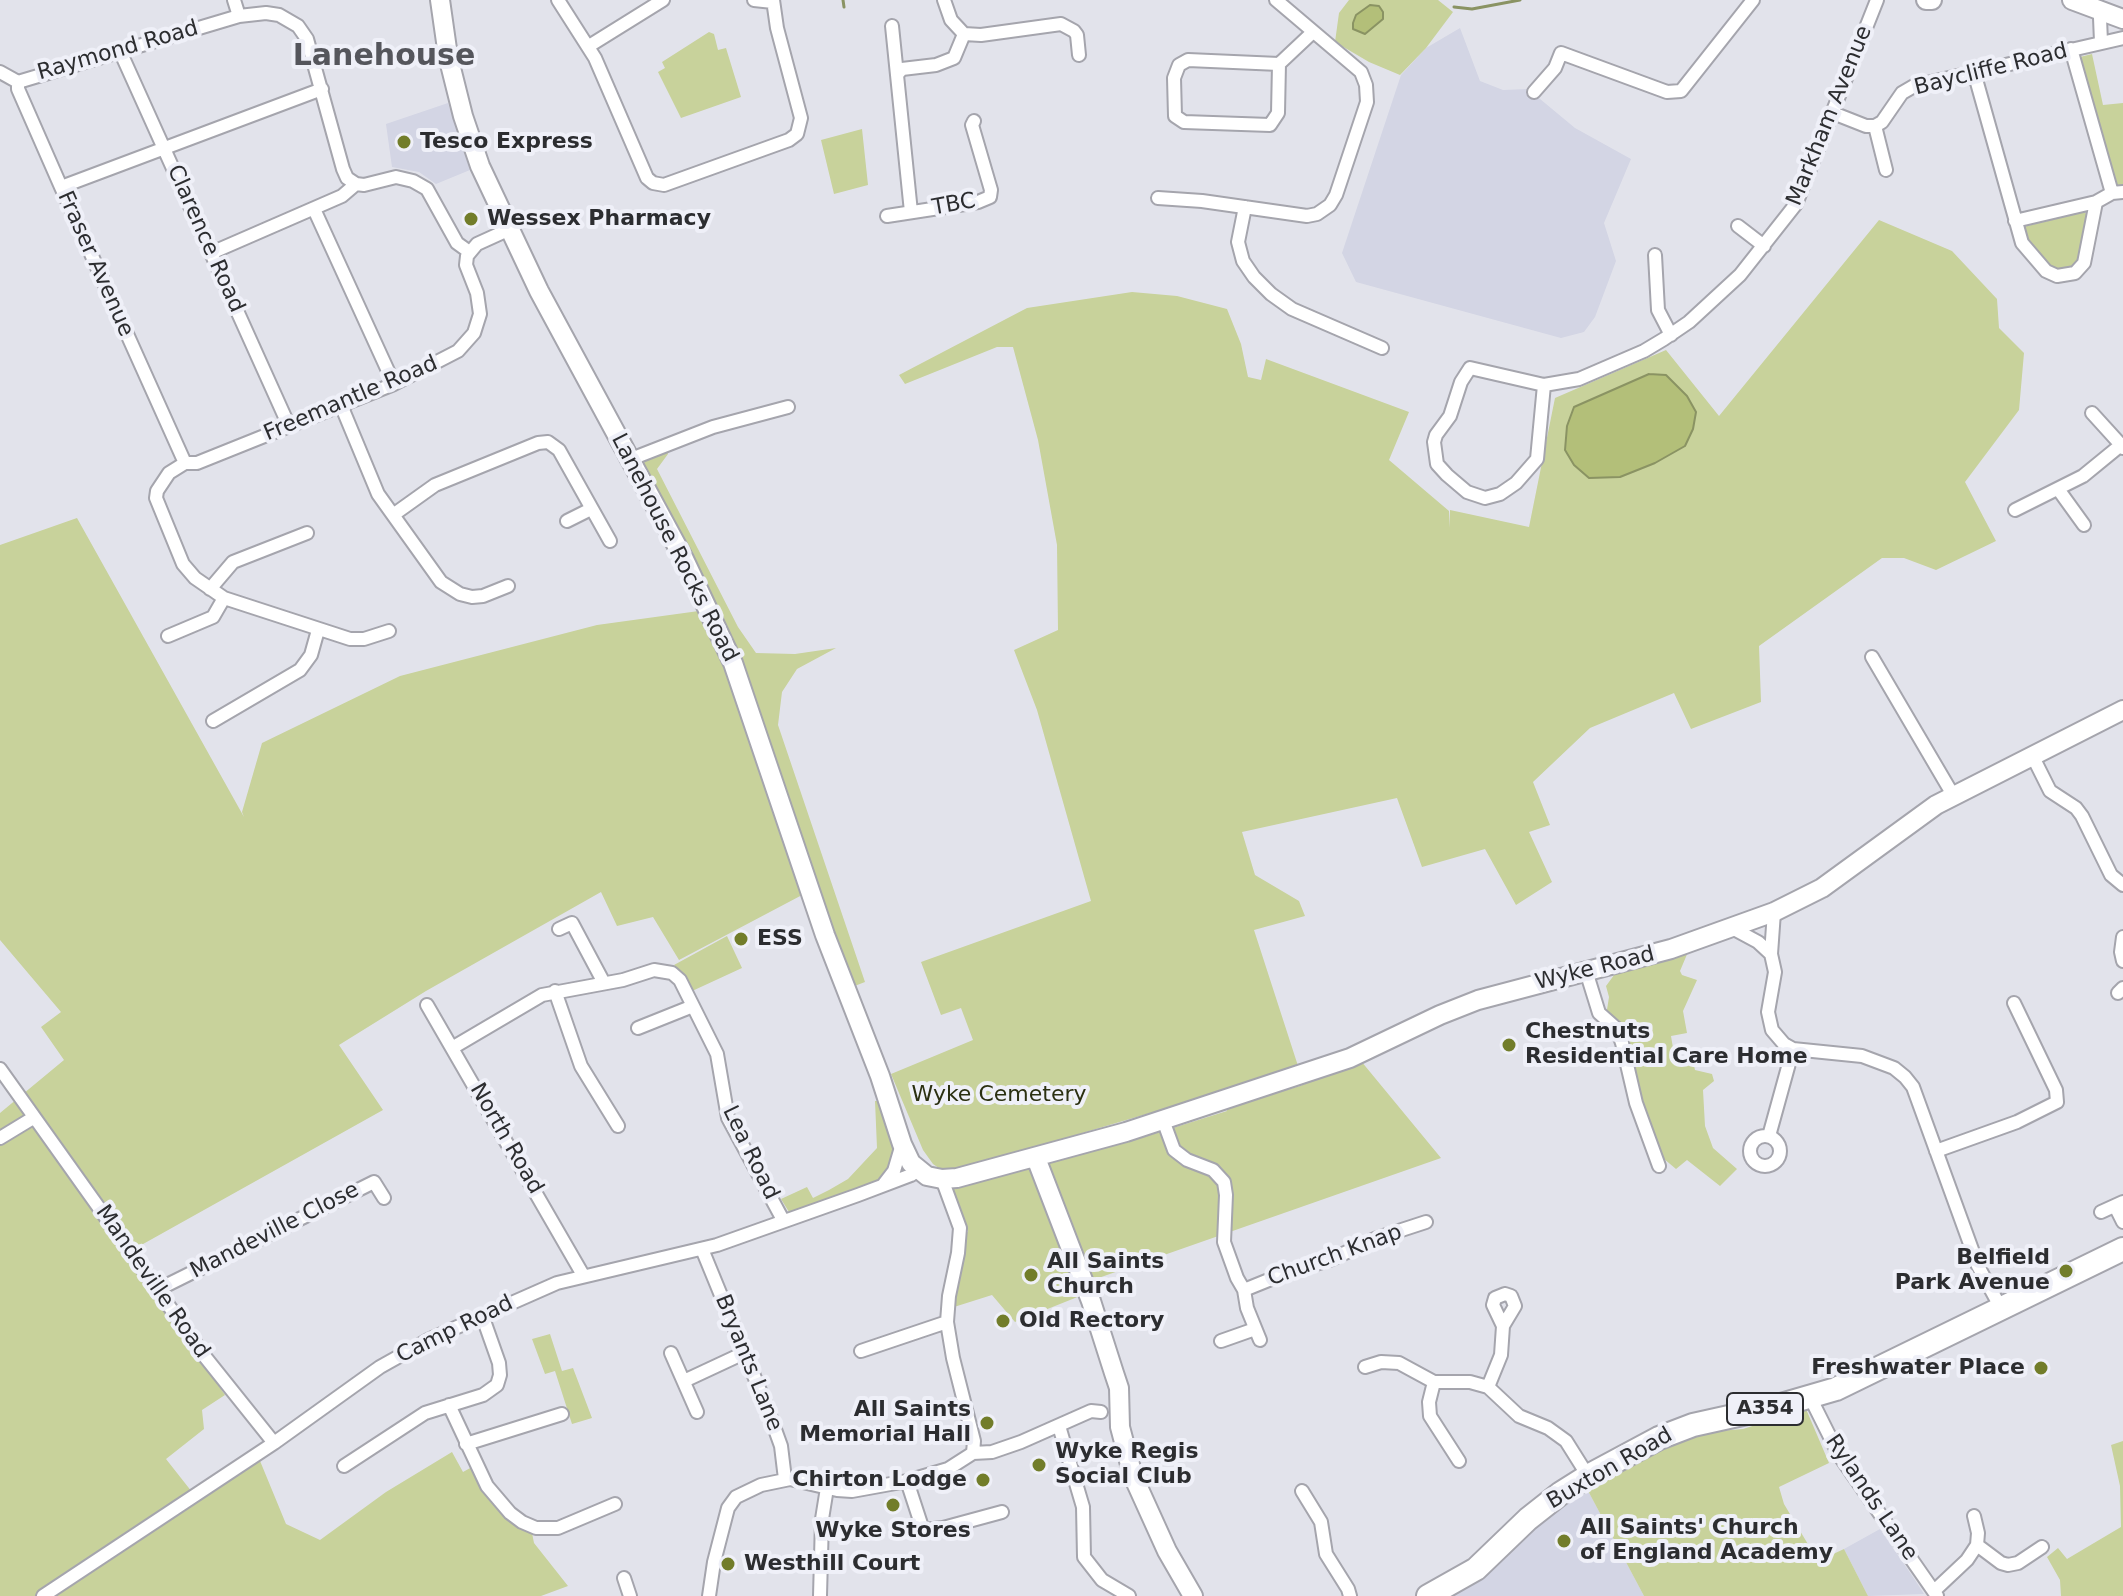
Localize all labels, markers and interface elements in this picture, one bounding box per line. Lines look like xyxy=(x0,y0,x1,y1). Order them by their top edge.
street label: Raymond Road xyxy=(34,15,202,87)
street label: Markham Avenue xyxy=(1782,22,1878,210)
street label: Baycliffe Road xyxy=(1912,38,2070,102)
district label: Lanehouse xyxy=(293,39,475,75)
place label: Tesco Express xyxy=(420,129,593,155)
marker: Tesco Express xyxy=(395,133,413,151)
street label: Clarence Road xyxy=(161,161,249,317)
street label: Fraser Avenue xyxy=(51,187,139,341)
street label: TBC xyxy=(930,188,978,222)
place label: Wessex Pharmacy xyxy=(487,206,711,232)
marker: Wessex Pharmacy xyxy=(462,210,480,228)
street label: Freemantle Road xyxy=(260,351,442,447)
street label: Lanehouse Rocks Road xyxy=(605,429,743,667)
place label: ESS xyxy=(757,926,803,952)
marker: ESS xyxy=(732,930,750,948)
street label: Wyke Road xyxy=(1533,941,1657,997)
place label: Chestnuts Residential Care Home xyxy=(1525,1019,1808,1070)
marker: Chestnuts Residential Care Home xyxy=(1500,1036,1518,1054)
street label: North Road xyxy=(464,1079,548,1199)
park label: Wyke Cemetery xyxy=(912,1082,1086,1108)
street label: Lea Road xyxy=(716,1102,784,1204)
street label: Mandeville Close xyxy=(186,1177,364,1285)
street label: Mandeville Road xyxy=(89,1200,215,1364)
street label: Church Knap xyxy=(1264,1220,1406,1292)
place label: Belfield Park Avenue xyxy=(1895,1245,2050,1296)
place label: All Saints Church xyxy=(1047,1249,1164,1300)
marker: Belfield Park Avenue xyxy=(2057,1262,2075,1280)
marker: All Saints Church xyxy=(1022,1266,1040,1284)
street label: Camp Road xyxy=(392,1290,518,1370)
street label: Bryants Lane xyxy=(709,1291,787,1435)
place label: Old Rectory xyxy=(1019,1308,1164,1334)
marker: Old Rectory xyxy=(994,1312,1012,1330)
place label: Freshwater Place xyxy=(1811,1355,2025,1381)
marker: Freshwater Place xyxy=(2032,1359,2050,1377)
road number: A354 xyxy=(1727,1393,1803,1425)
place label: All Saints Memorial Hall xyxy=(799,1397,971,1448)
marker: All Saints Memorial Hall xyxy=(978,1414,996,1432)
street label: Buxton Road xyxy=(1543,1422,1677,1516)
street label: Rylands Lane xyxy=(1819,1430,1923,1566)
place label: Wyke Regis Social Club xyxy=(1055,1439,1198,1490)
marker: Wyke Regis Social Club xyxy=(1030,1456,1048,1474)
place label: Chirton Lodge xyxy=(792,1467,967,1493)
marker: Chirton Lodge xyxy=(974,1471,992,1489)
marker: Wyke Stores xyxy=(884,1496,902,1514)
place label: All Saints' Church of England Academy xyxy=(1580,1515,1833,1566)
place label: Wyke Stores xyxy=(815,1518,971,1544)
marker: All Saints' Church of England Academy xyxy=(1555,1532,1573,1550)
place label: Westhill Court xyxy=(744,1551,920,1577)
marker: Westhill Court xyxy=(719,1555,737,1573)

